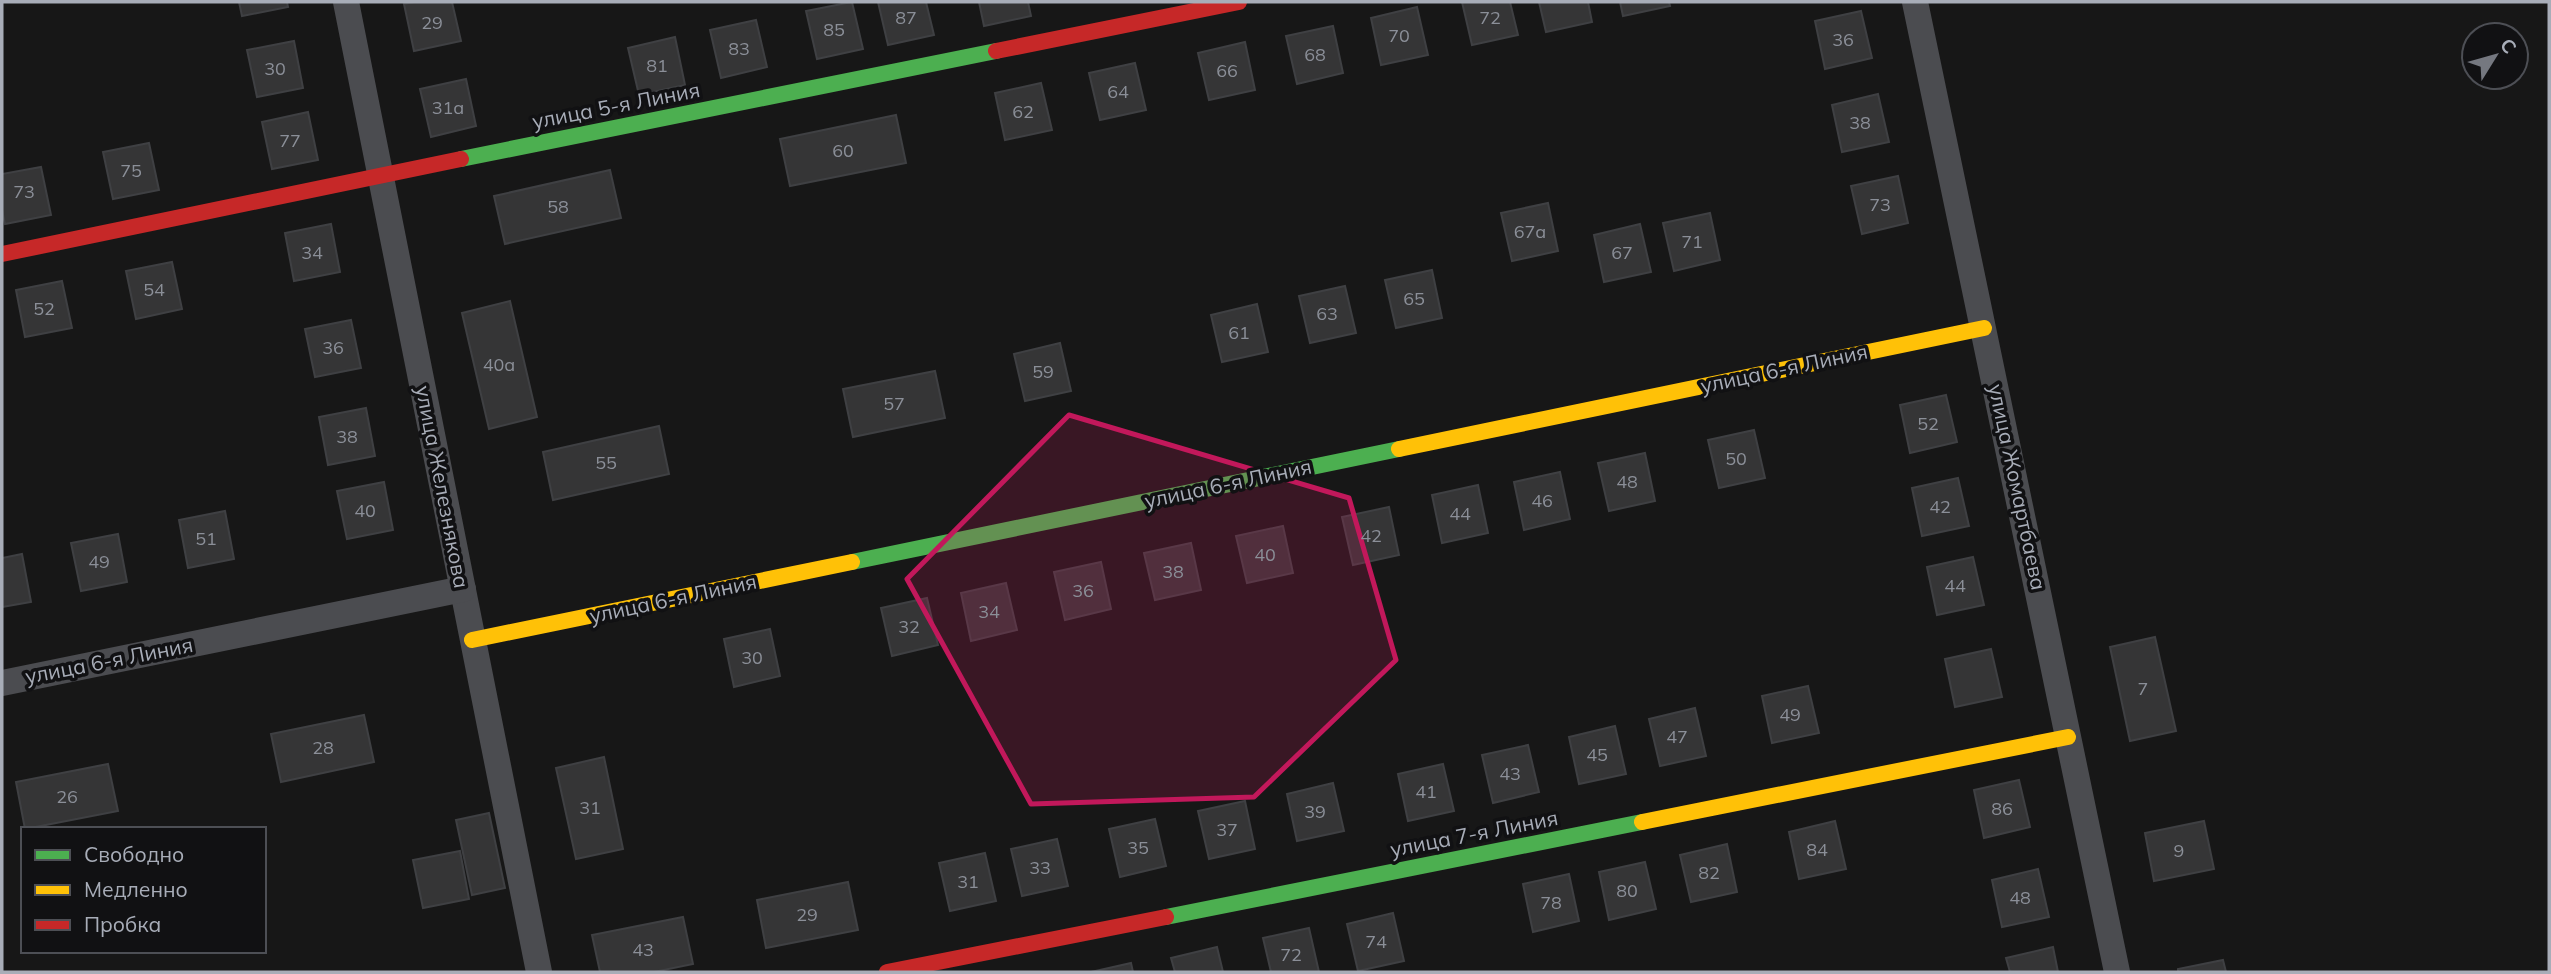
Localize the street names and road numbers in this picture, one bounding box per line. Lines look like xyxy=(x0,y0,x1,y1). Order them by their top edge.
street label: улица 5-я Линия xyxy=(530,76,702,134)
street label: улица 6-я Линия xyxy=(1698,338,1870,398)
street label: улица Жомартбаева xyxy=(1983,381,2053,592)
street label: улица Железнякова xyxy=(411,383,475,590)
street label: улица 6-я Линия xyxy=(1142,453,1314,513)
street label: улица 6-я Линия xyxy=(587,568,759,628)
street label: улица 6-я Линия xyxy=(23,631,195,689)
street label: улица 7-я Линия xyxy=(1388,804,1560,862)

